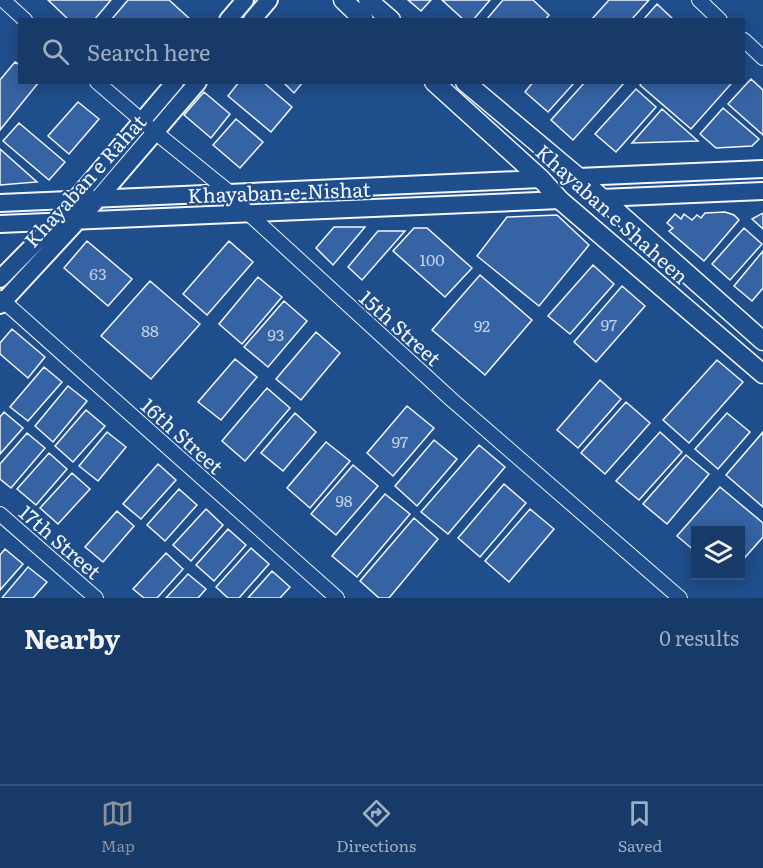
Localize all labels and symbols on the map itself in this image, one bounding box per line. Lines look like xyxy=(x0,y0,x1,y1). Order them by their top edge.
street label: Khayaban e Rahat xyxy=(16,107,152,253)
street label: Khayaban e Shaheen xyxy=(530,136,696,290)
street label: Khayaban-e-Nishat xyxy=(187,173,371,209)
house number: 100 xyxy=(419,247,445,271)
house number: 63 xyxy=(89,261,107,285)
street label: 15th Street xyxy=(353,282,449,372)
house number: 97 xyxy=(601,312,617,336)
house number: 92 xyxy=(474,313,490,337)
house number: 88 xyxy=(141,318,159,342)
house number: 93 xyxy=(267,322,285,346)
street label: 16th Street xyxy=(135,390,231,480)
house number: 97 xyxy=(392,429,408,453)
house number: 98 xyxy=(335,488,353,512)
street label: 17th Street xyxy=(13,497,109,585)

